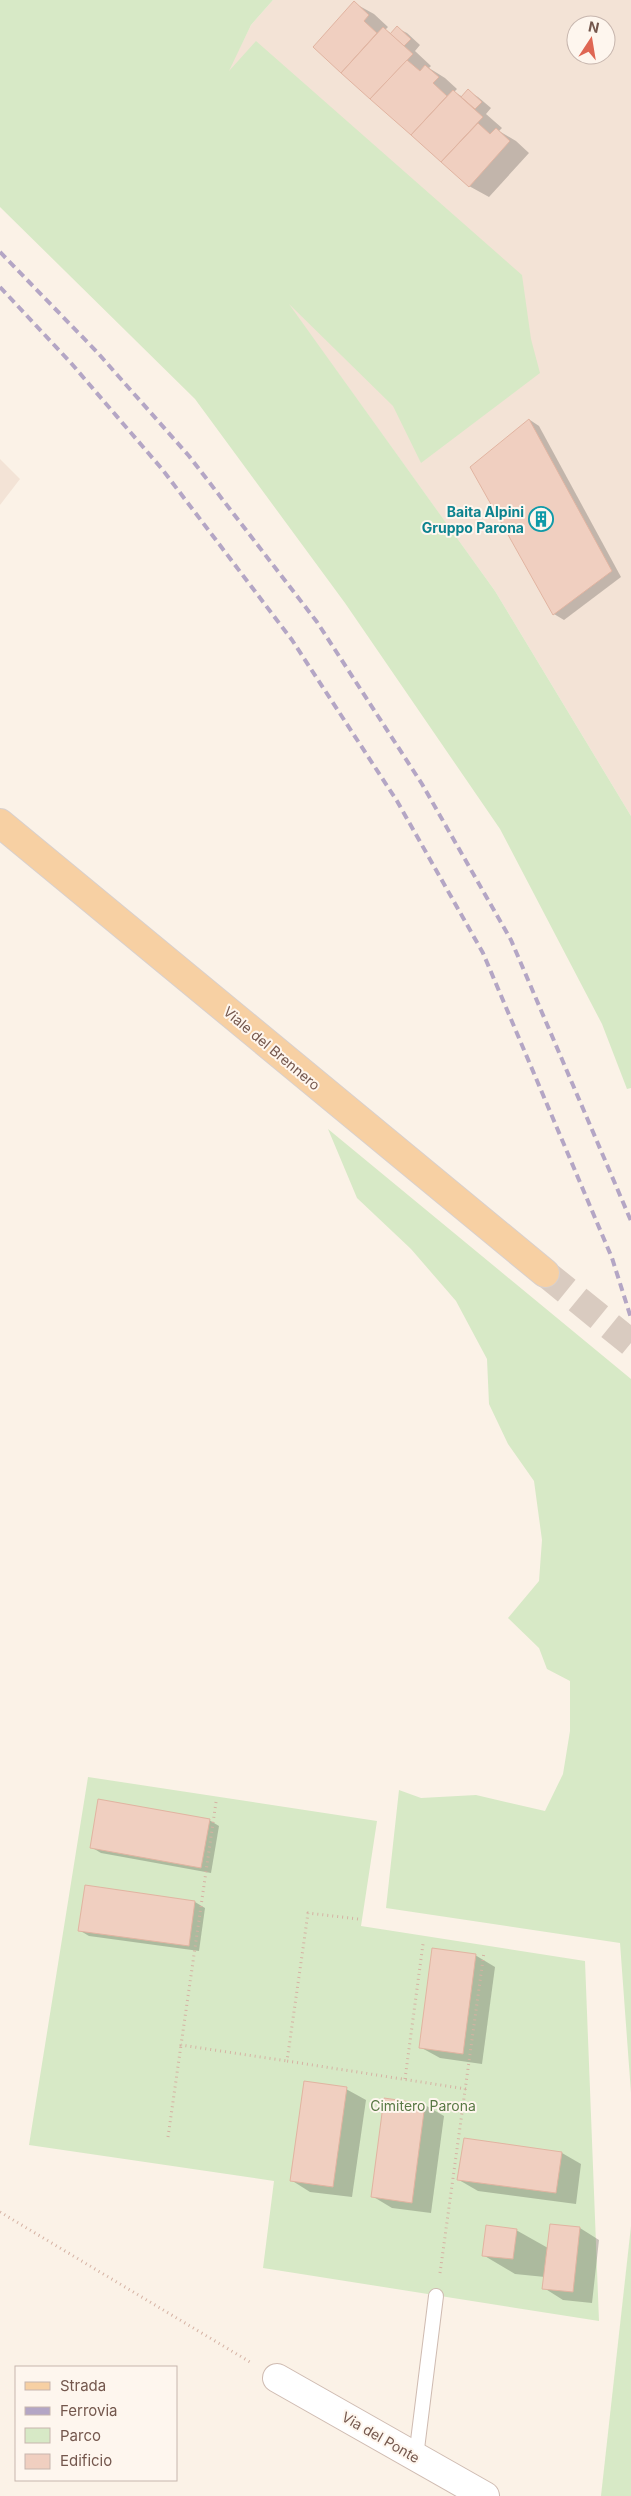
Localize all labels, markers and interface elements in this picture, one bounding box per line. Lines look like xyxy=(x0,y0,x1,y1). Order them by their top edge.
north arrow xyxy=(566,15,616,65)
text: N xyxy=(587,17,601,36)
place label: Baita Alpini Gruppo Parona xyxy=(422,503,524,536)
building icon: Baita Alpini Gruppo Parona xyxy=(528,506,554,532)
street label: Viale del Brennero xyxy=(220,1003,324,1093)
park label: Cimitero Parona xyxy=(370,2097,476,2114)
legend xyxy=(15,2366,178,2481)
text: Strada xyxy=(60,2376,106,2395)
text: Ferrovia xyxy=(60,2401,117,2420)
street label: Via del Ponte xyxy=(339,2408,423,2466)
text: Parco xyxy=(60,2426,101,2445)
text: Edificio xyxy=(60,2451,112,2470)

